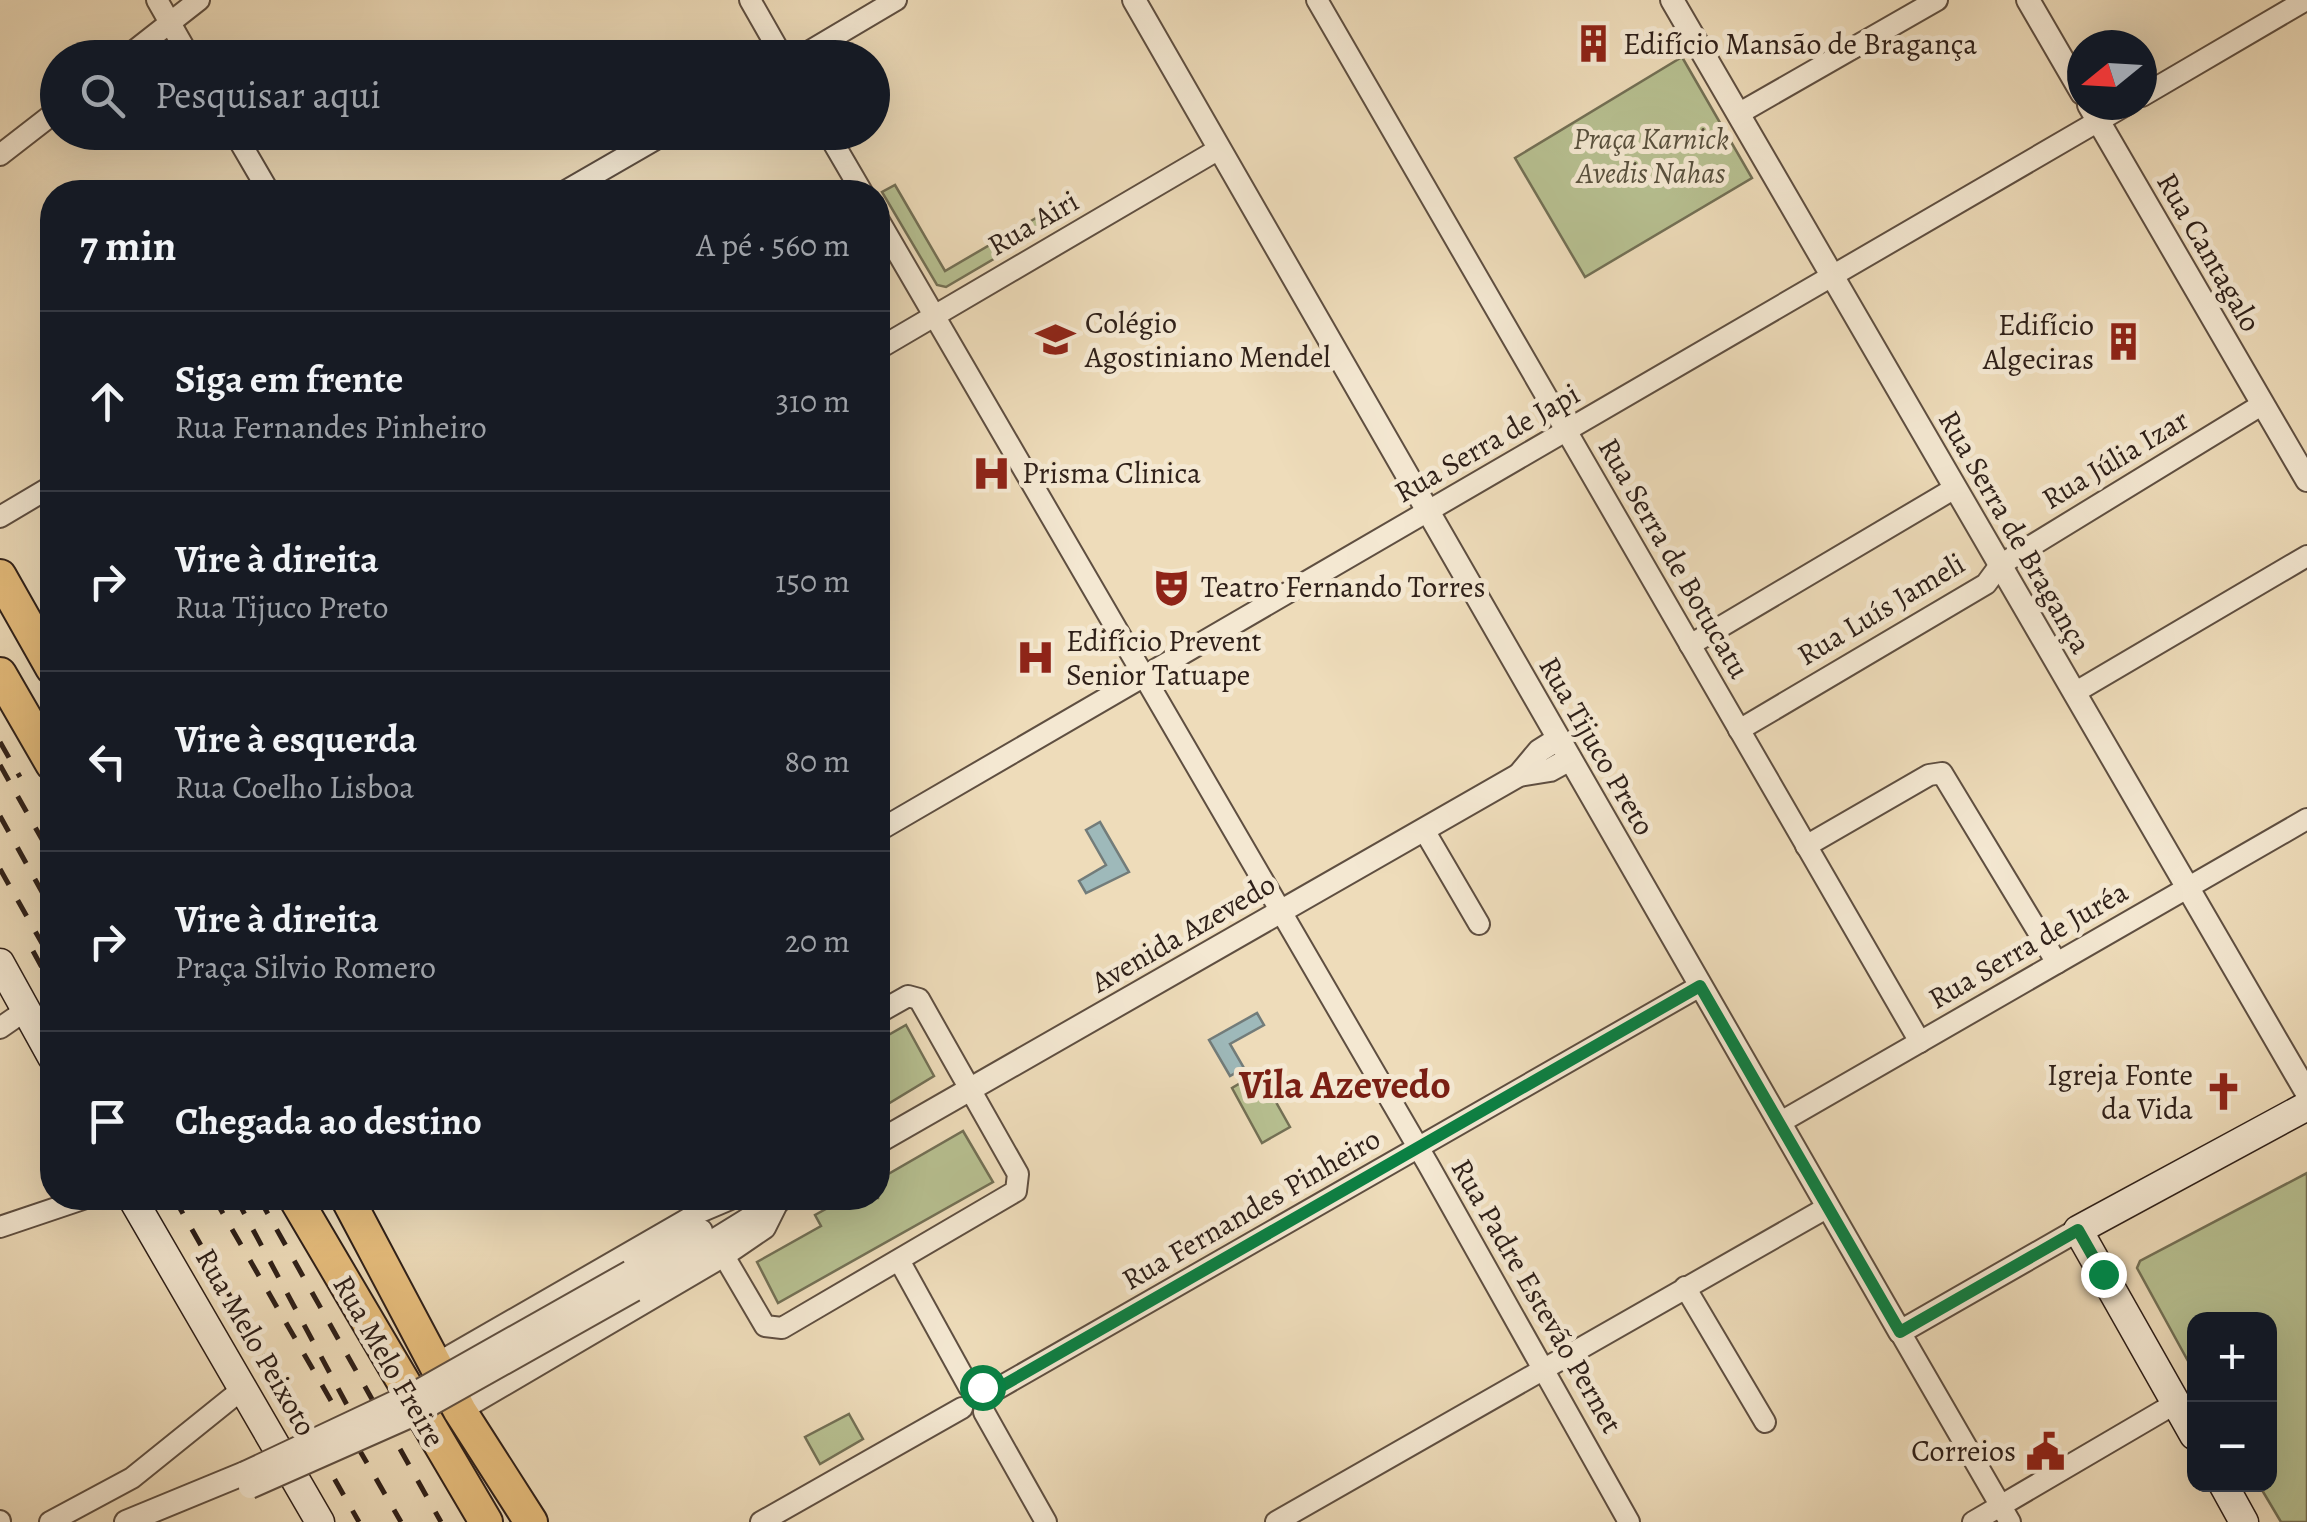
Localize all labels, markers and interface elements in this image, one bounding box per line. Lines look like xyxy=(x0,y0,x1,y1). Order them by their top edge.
building icon: Edifício Mansão de Bragança xyxy=(1572,23,1614,65)
place label: Edifício Mansão de Bragança xyxy=(1623,24,1977,64)
north arrow xyxy=(2067,30,2157,120)
search box xyxy=(40,40,890,150)
icon: search xyxy=(75,68,130,123)
text: Pesquisar aqui xyxy=(155,69,381,121)
park label: Praça Karnick Avedis Nahas xyxy=(1573,119,1729,193)
street label: Rua Cantagalo xyxy=(2147,165,2271,339)
street label: Rua Airi xyxy=(980,181,1086,265)
text: 7 min xyxy=(80,217,176,274)
text: A pé · 560 m xyxy=(696,223,850,267)
place label: Colégio Agostiniano Mendel xyxy=(1084,303,1331,377)
place label: Edifício Algeciras xyxy=(1982,305,2094,379)
school or university icon: Colégio Agostiniano Mendel xyxy=(1034,319,1076,361)
building icon: Edifício Algeciras xyxy=(2103,321,2145,363)
text: Siga em frente xyxy=(175,353,403,405)
icon: ahead xyxy=(80,374,135,429)
street label: Rua Serra de Japi xyxy=(1387,374,1587,512)
text: 310 m xyxy=(776,379,850,423)
street label: Rua Júlia Izar xyxy=(2034,399,2196,519)
street label: Rua Serra de Bragança xyxy=(1929,403,2101,661)
text: Rua Fernandes Pinheiro xyxy=(175,405,487,449)
street label: Rua Serra de Botucatu xyxy=(1589,430,1760,686)
hospital icon: Prisma Clinica xyxy=(971,452,1013,494)
place label: Prisma Clinica xyxy=(1022,453,1201,493)
text: Vire à direita xyxy=(175,533,379,585)
street label: Rua Luís Jameli xyxy=(1790,543,1972,675)
icon: right xyxy=(80,554,135,609)
text: 150 m xyxy=(775,559,850,603)
theatre icon: Teatro Fernando Torres xyxy=(1150,566,1192,608)
place label: Teatro Fernando Torres xyxy=(1201,567,1485,607)
text: Rua Tijuco Preto xyxy=(175,585,388,629)
place label: Edifício Prevent Senior Tatuape xyxy=(1066,621,1262,695)
hospital icon: Edifício Prevent Senior Tatuape xyxy=(1015,637,1057,679)
street label: Rua Tijuco Preto xyxy=(1530,649,1664,843)
text: Vire à esquerda xyxy=(175,713,417,765)
icon: left xyxy=(80,734,135,789)
text: 80 m xyxy=(784,739,850,783)
text: Rua Coelho Lisboa xyxy=(175,765,414,809)
street label: Avenida Azevedo xyxy=(1083,864,1282,1002)
street label: Rua Serra de Juréa xyxy=(1921,872,2135,1018)
text: Vire à direita xyxy=(175,893,379,945)
icon: right xyxy=(80,914,135,969)
text: 20 m xyxy=(785,919,850,963)
text: Praça Silvio Romero xyxy=(175,945,436,989)
place label: Igreja Fonte da Vida xyxy=(2047,1055,2193,1129)
district label: Vila Azevedo xyxy=(1238,1057,1451,1112)
church icon: Igreja Fonte da Vida xyxy=(2202,1071,2244,1113)
icon: arrive xyxy=(80,1094,135,1149)
text: Chegada ao destino xyxy=(175,1095,482,1147)
street label: Rua Fernandes Pinheiro xyxy=(1115,1119,1387,1299)
street label: Rua Padre Estevão Pernet xyxy=(1442,1151,1632,1441)
street label: Rua Melo Peixoto xyxy=(186,1241,326,1443)
route end xyxy=(2081,1252,2127,1298)
street label: Rua Melo Freire xyxy=(324,1268,454,1454)
map controls xyxy=(2187,1312,2277,1492)
button: + xyxy=(2187,1312,2277,1402)
route start xyxy=(960,1365,1006,1411)
button: − xyxy=(2187,1402,2277,1492)
public building icon: Correios xyxy=(2025,1430,2067,1472)
place label: Correios xyxy=(1911,1431,2016,1471)

